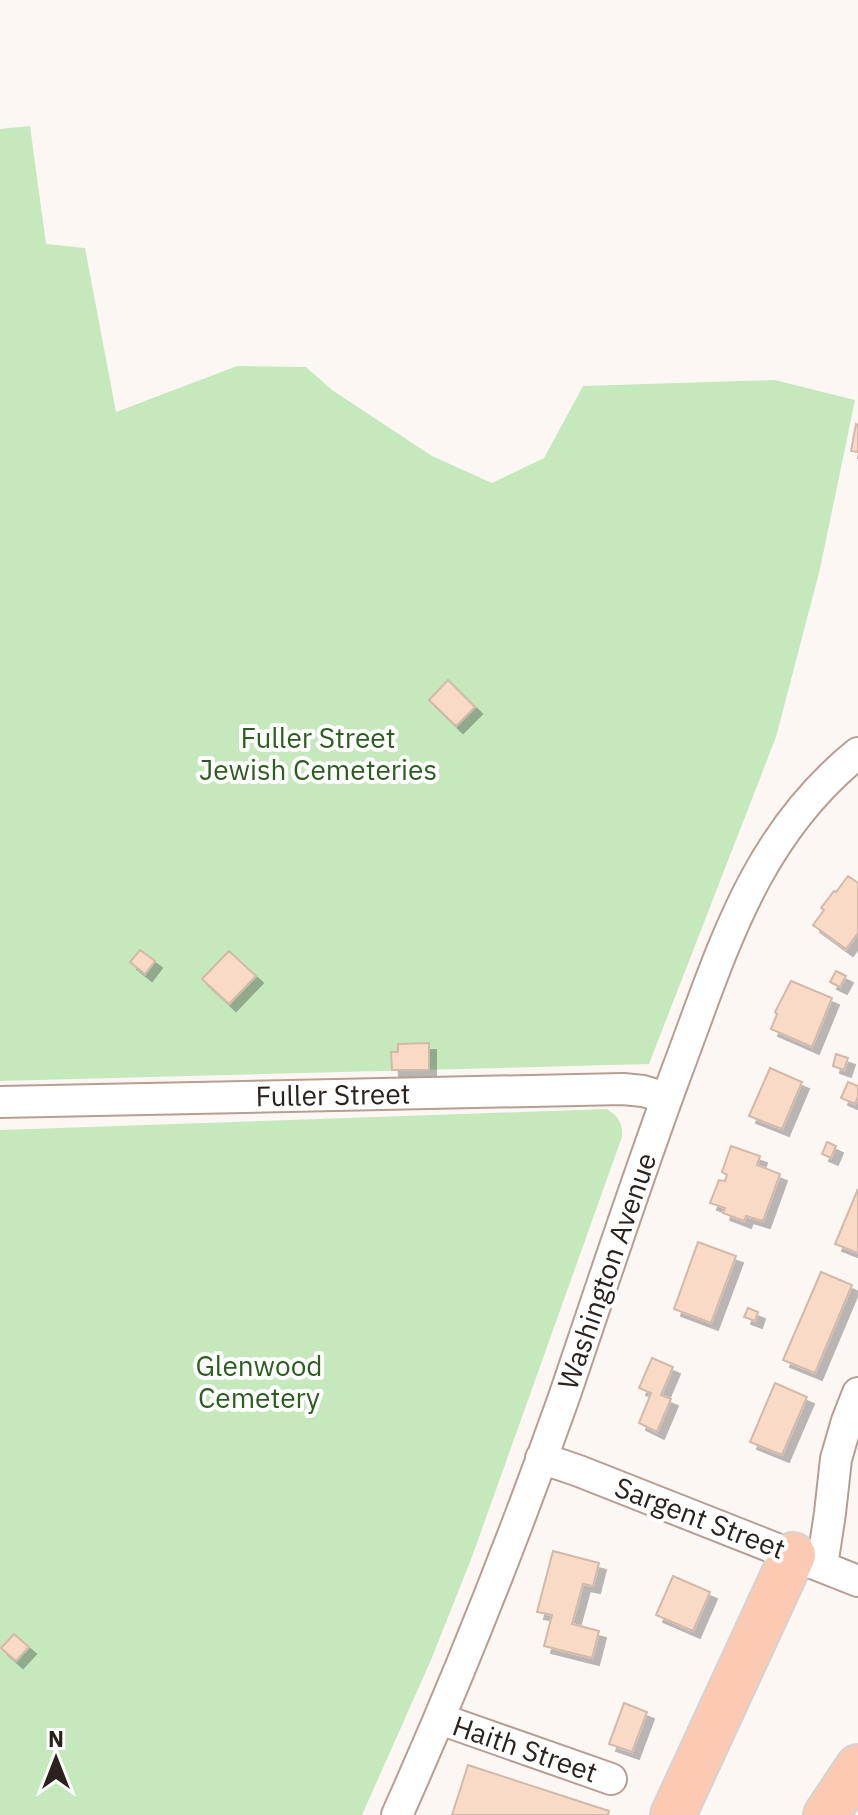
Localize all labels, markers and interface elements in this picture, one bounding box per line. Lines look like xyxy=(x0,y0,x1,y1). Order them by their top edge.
park label: Fuller Street Jewish Cemeteries xyxy=(199,719,437,788)
street label: Fuller Street xyxy=(255,1075,411,1114)
street label: Washington Avenue xyxy=(549,1147,664,1394)
park label: Glenwood Cemetery xyxy=(195,1347,323,1416)
street label: Sargent Street xyxy=(610,1468,791,1567)
street label: Haith Street xyxy=(448,1706,603,1791)
north arrow xyxy=(16,1719,96,1799)
text: N xyxy=(48,1724,64,1753)

